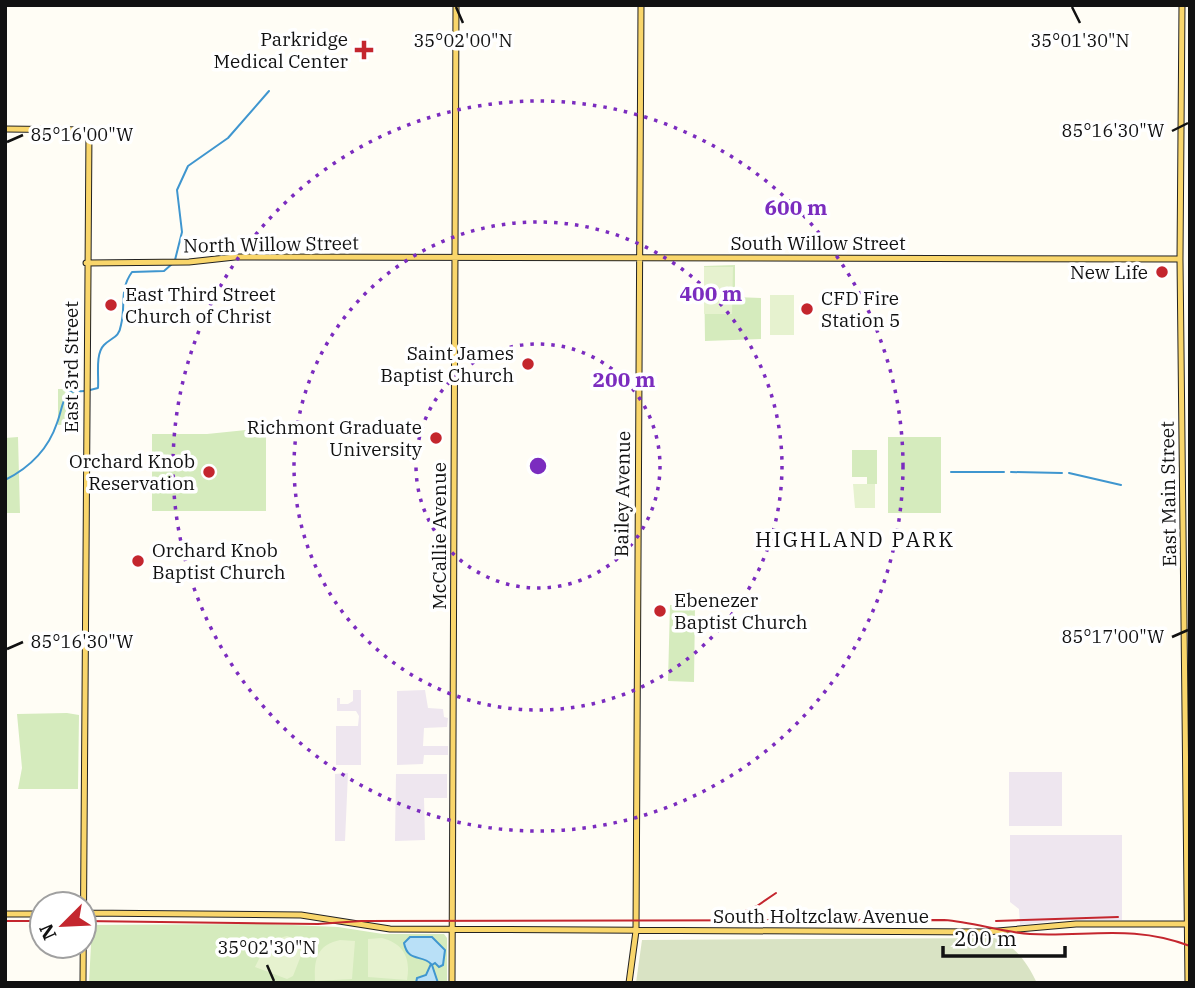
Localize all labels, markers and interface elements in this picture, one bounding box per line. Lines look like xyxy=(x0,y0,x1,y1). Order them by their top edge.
place label: Parkridge Medical Center xyxy=(214,27,349,73)
text: 35°02'00"N xyxy=(414,29,513,52)
text: 35°01'30"N xyxy=(1031,29,1130,52)
marker: Parkridge Medical Center xyxy=(354,40,374,60)
text: 85°16'30"W xyxy=(1062,119,1165,142)
text: 85°16'00"W xyxy=(31,123,134,146)
text: 600 m xyxy=(764,193,828,221)
street label: North Willow Street xyxy=(183,230,359,258)
street label: South Willow Street xyxy=(730,231,906,255)
place label: New Life xyxy=(1070,260,1148,284)
marker: New Life xyxy=(1154,264,1170,280)
text: 400 m xyxy=(679,279,743,307)
place label: East Third Street Church of Christ xyxy=(125,282,276,328)
place label: CFD Fire Station 5 xyxy=(821,286,900,332)
marker: East Third Street Church of Christ xyxy=(103,297,119,313)
street label: East 3rd Street xyxy=(59,301,83,433)
marker: CFD Fire Station 5 xyxy=(799,301,815,317)
place label: Saint James Baptist Church xyxy=(380,341,514,387)
marker: Saint James Baptist Church xyxy=(520,356,536,372)
text: 200 m xyxy=(592,365,656,393)
place label: Richmont Graduate University xyxy=(247,415,423,461)
street label: East Main Street xyxy=(1155,421,1181,567)
marker: Richmont Graduate University xyxy=(428,430,444,446)
street label: Bailey Avenue xyxy=(609,431,635,557)
place label: Orchard Knob Reservation xyxy=(69,449,195,495)
centre of rings xyxy=(526,454,550,478)
street label: McCallie Avenue xyxy=(427,462,451,610)
marker: Orchard Knob Reservation xyxy=(201,464,217,480)
district label: HIGHLAND PARK xyxy=(755,525,955,553)
place label: Orchard Knob Baptist Church xyxy=(152,538,286,584)
marker: Orchard Knob Baptist Church xyxy=(130,553,146,569)
place label: Ebenezer Baptist Church xyxy=(674,588,808,634)
marker: Ebenezer Baptist Church xyxy=(652,603,668,619)
text: 85°17'00"W xyxy=(1062,625,1165,648)
text: 85°16'30"W xyxy=(31,630,134,653)
north arrow xyxy=(28,890,98,960)
street label: South Holtzclaw Avenue xyxy=(713,904,929,928)
scale bar xyxy=(943,914,1066,958)
text: N xyxy=(33,920,61,944)
text: 200 m xyxy=(954,924,1017,952)
text: 35°02'30"N xyxy=(218,936,317,959)

